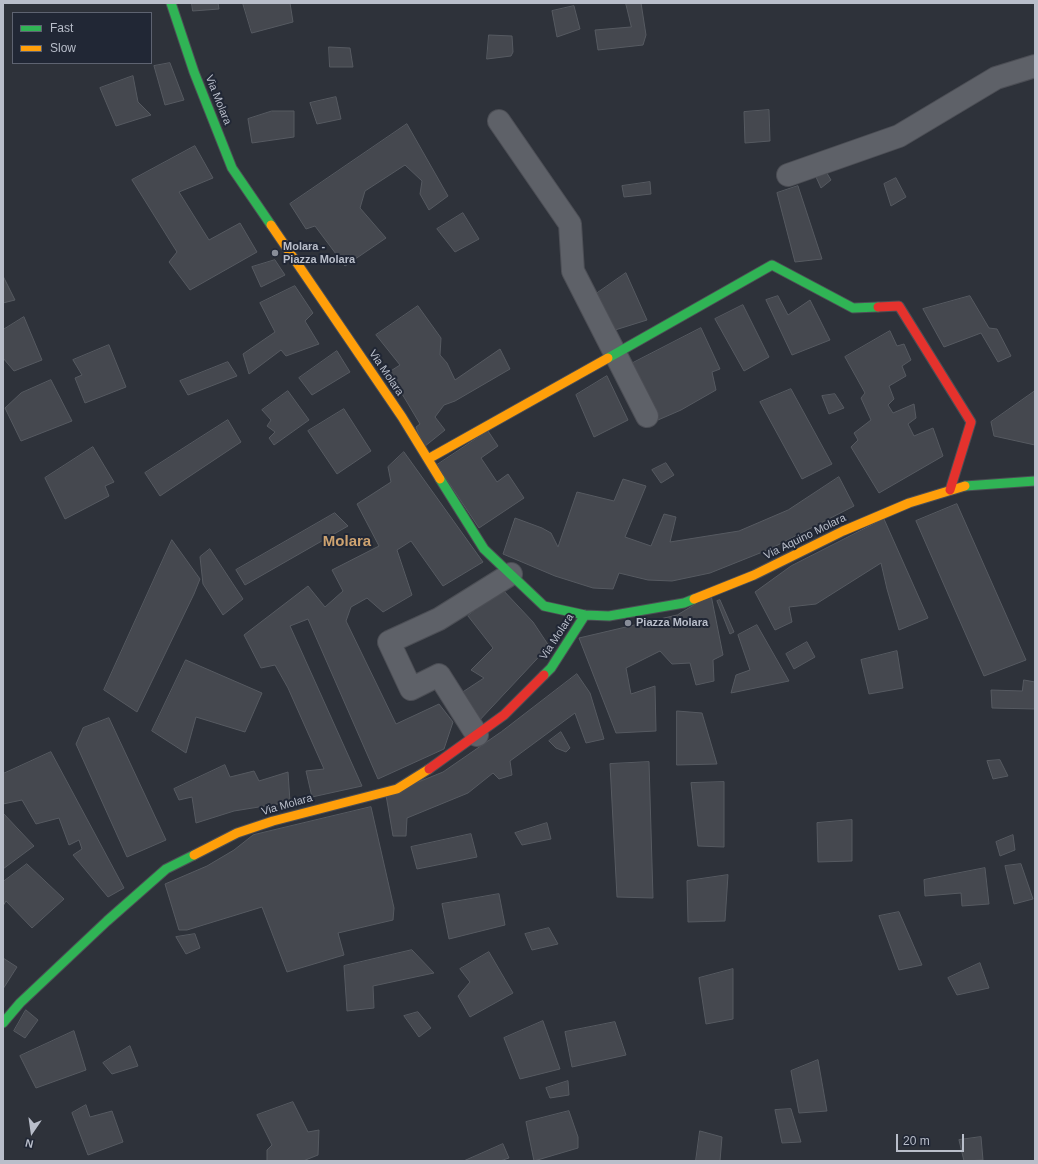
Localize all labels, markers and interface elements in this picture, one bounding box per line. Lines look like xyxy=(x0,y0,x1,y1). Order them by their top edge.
legend xyxy=(12,12,152,64)
text: Fast xyxy=(50,21,73,35)
text: Slow xyxy=(50,41,76,55)
street label: Via Molara xyxy=(202,73,234,127)
place label: Molara - Piazza Molara xyxy=(283,240,355,266)
marker: Molara - Piazza Molara xyxy=(270,248,280,258)
street label: Via Molara xyxy=(366,348,406,398)
street label: Via Aquino Molara xyxy=(762,511,848,563)
district label: Molara xyxy=(323,533,371,551)
street label: Via Molara xyxy=(537,611,577,663)
place label: Piazza Molara xyxy=(636,616,708,630)
marker: Piazza Molara xyxy=(623,618,633,628)
street label: Via Molara xyxy=(260,791,314,819)
north arrow xyxy=(12,1112,52,1152)
scale bar xyxy=(898,1126,966,1152)
text: 20 m xyxy=(903,1134,930,1148)
text: N xyxy=(24,1137,35,1150)

